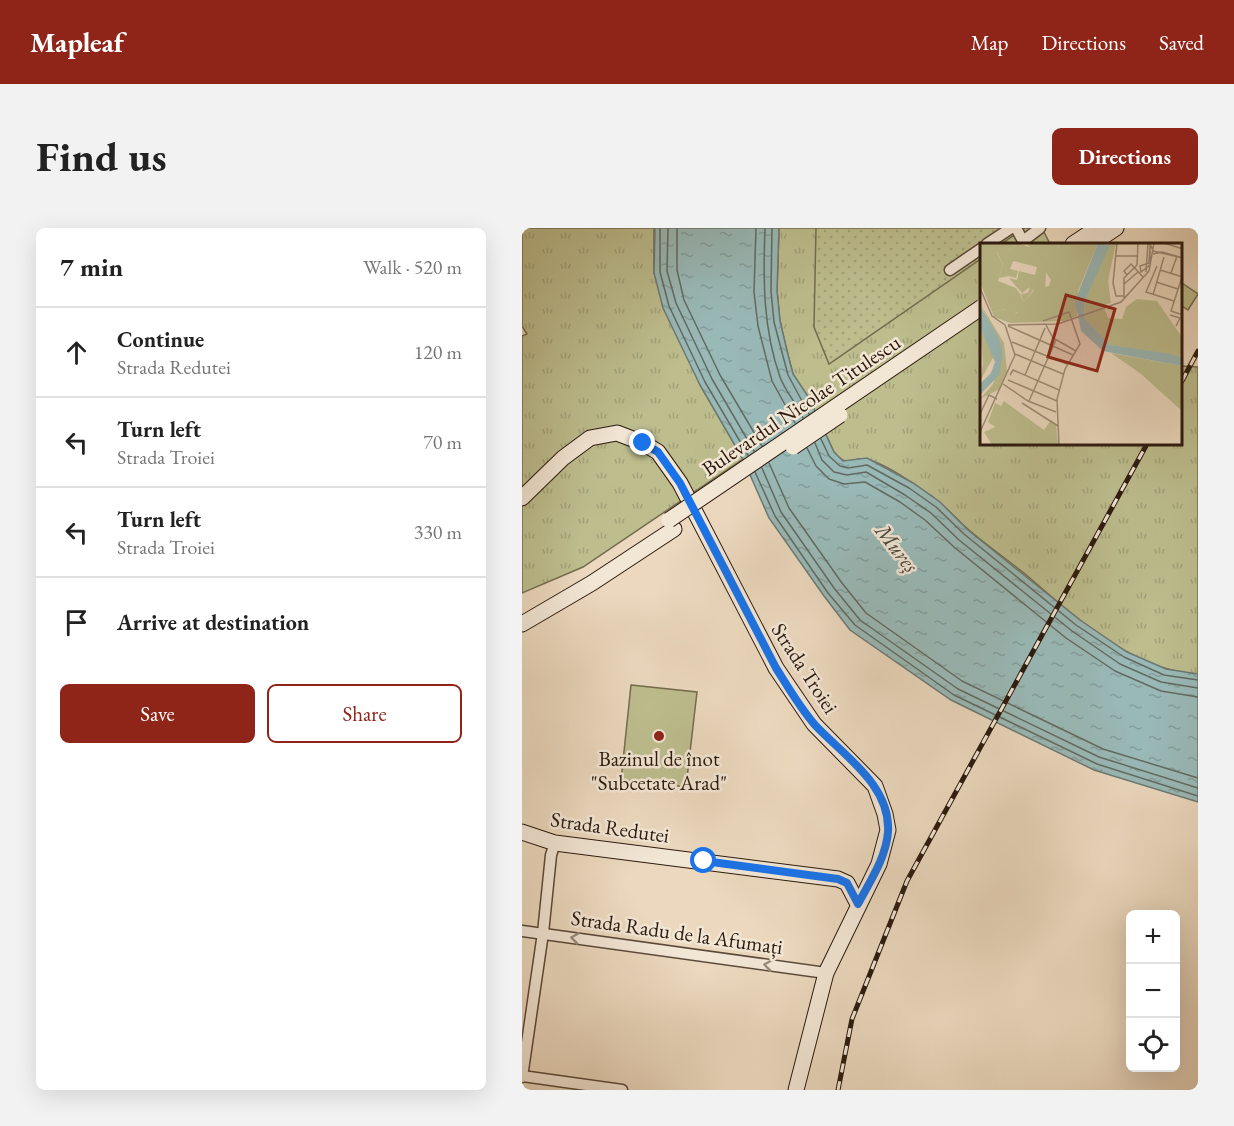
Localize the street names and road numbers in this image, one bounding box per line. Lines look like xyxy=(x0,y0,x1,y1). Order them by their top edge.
street label: Bulevardul Nicolae Titulescu xyxy=(696,328,906,482)
street label: Strada Troiei xyxy=(766,618,844,718)
street label: Strada Redutei xyxy=(549,805,671,849)
street label: Strada Radu de la Afumați xyxy=(569,904,785,960)

